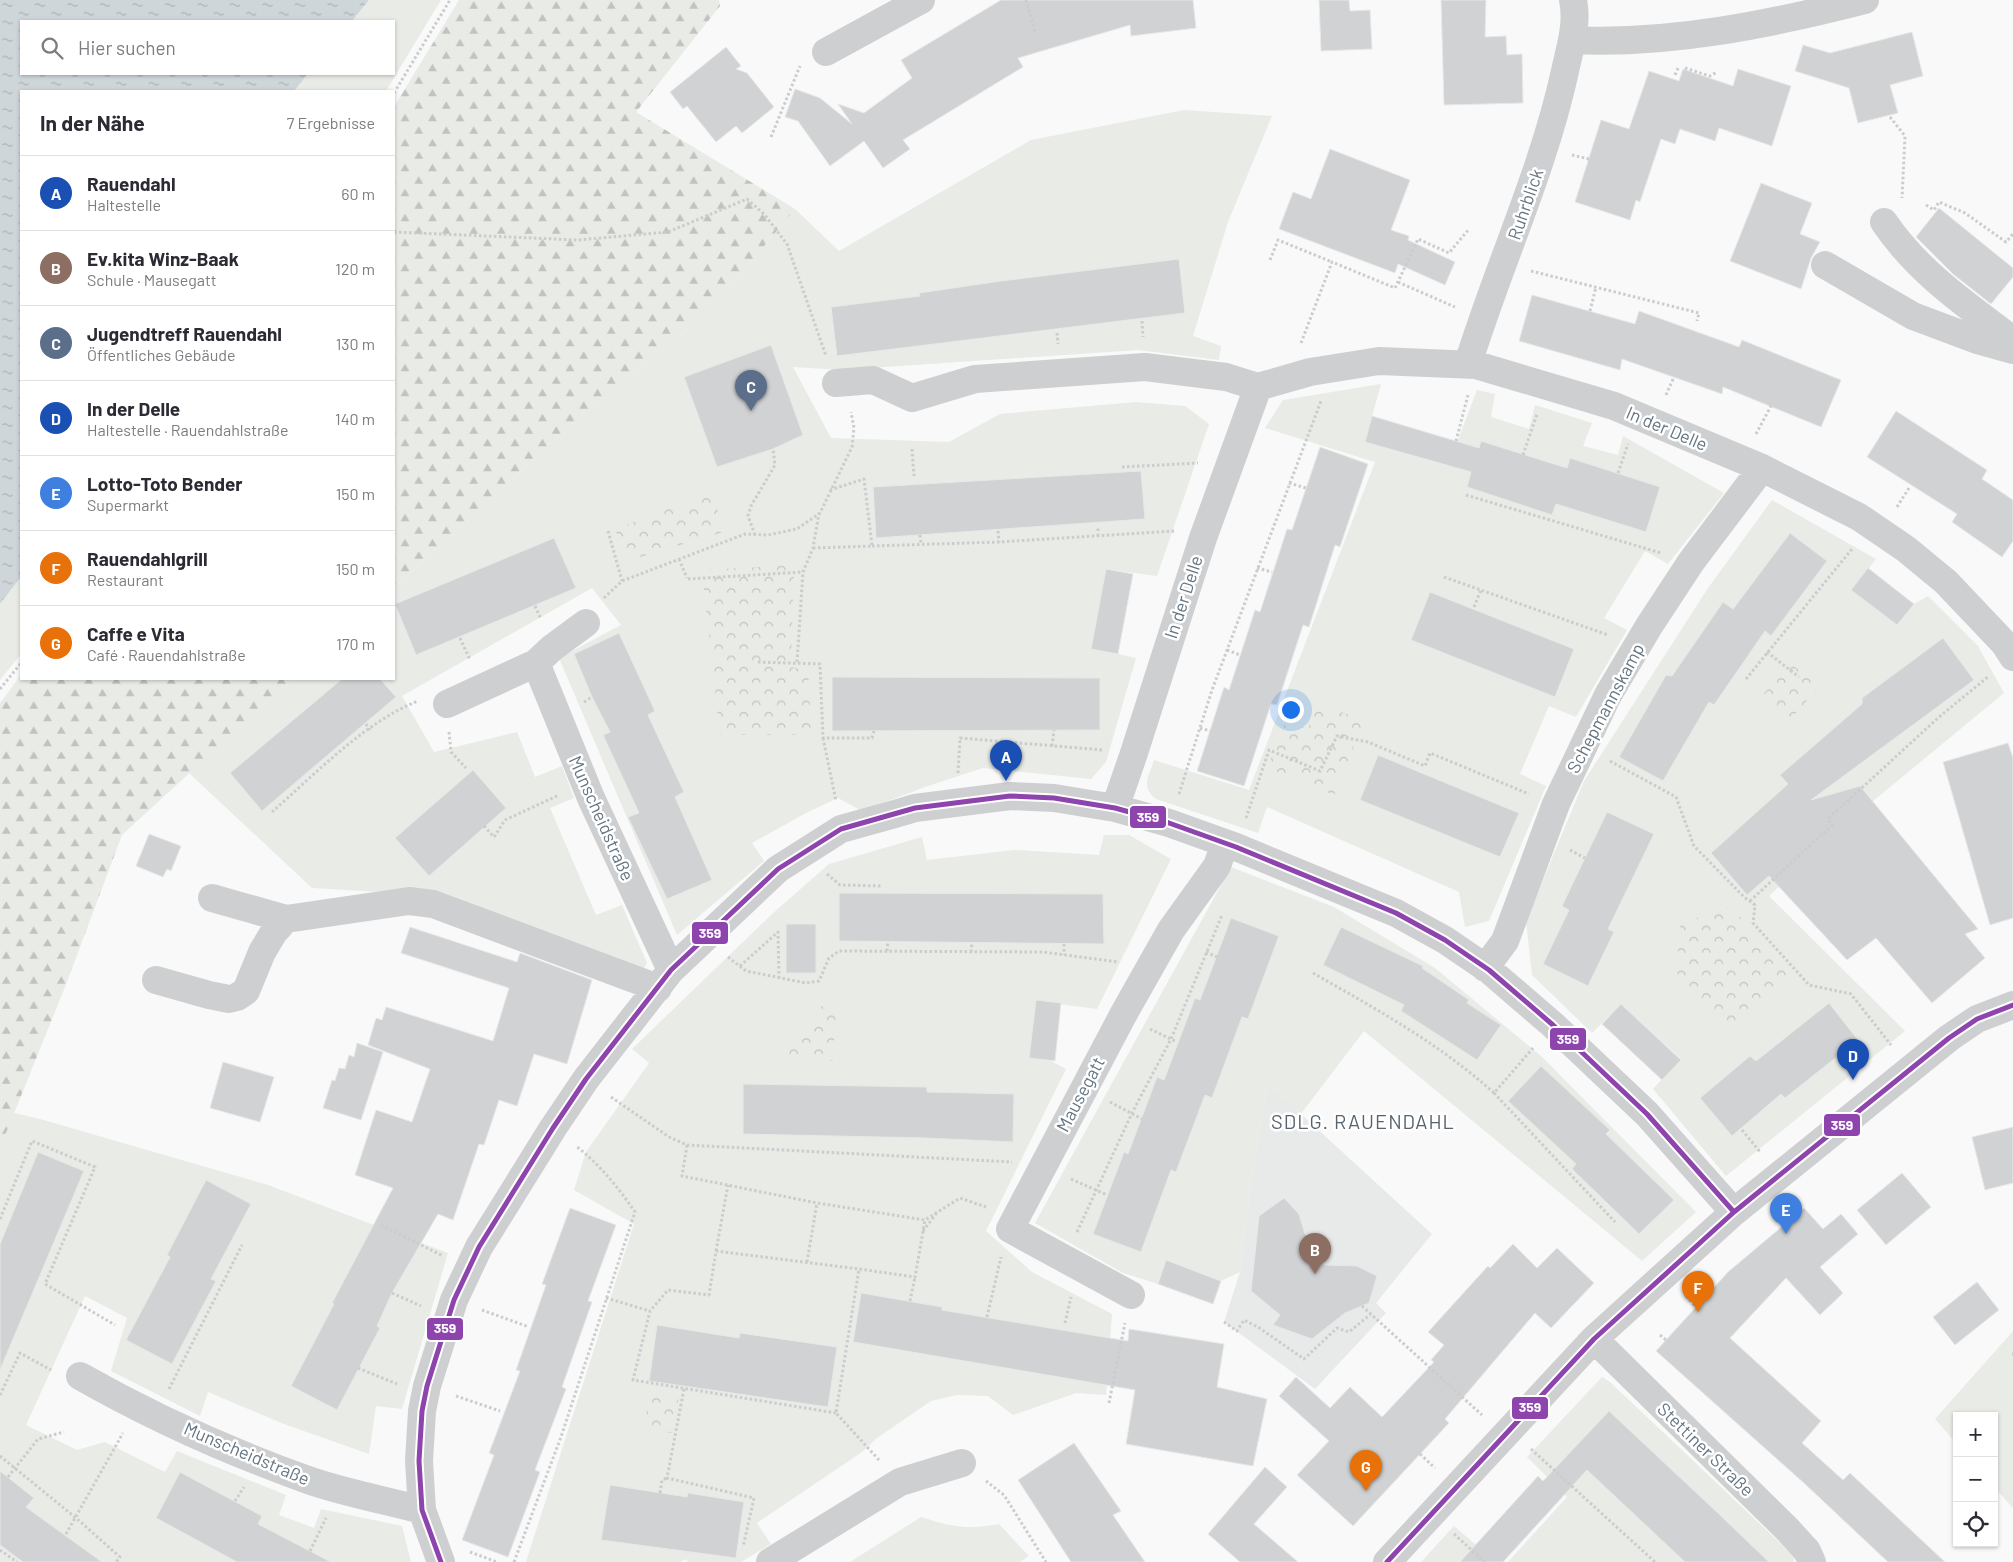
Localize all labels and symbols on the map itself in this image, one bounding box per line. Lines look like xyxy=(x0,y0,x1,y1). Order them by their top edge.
street label: Ruhrblick xyxy=(1503,166,1547,242)
pin: C xyxy=(735,370,767,411)
street label: In der Delle xyxy=(1623,401,1711,455)
street label: In der Delle xyxy=(1159,553,1207,641)
street label: Schepmannskamp xyxy=(1561,639,1649,777)
your location xyxy=(1278,697,1304,723)
pin: A xyxy=(990,740,1022,781)
street label: Munscheidstraße xyxy=(565,752,639,884)
line badge: 359 xyxy=(1129,805,1167,829)
text: 359 xyxy=(1137,808,1159,825)
line badge: 359 xyxy=(691,921,729,945)
text: 359 xyxy=(699,924,721,941)
line badge: 359 xyxy=(1549,1027,1587,1051)
text: 359 xyxy=(1557,1030,1579,1047)
pin: D xyxy=(1837,1039,1869,1080)
street label: Mausegatt xyxy=(1051,1053,1109,1135)
district label: SDLG. RAUENDAHL xyxy=(1271,1109,1455,1133)
line badge: 359 xyxy=(1823,1113,1861,1137)
text: 359 xyxy=(1831,1116,1853,1133)
pin: E xyxy=(1770,1193,1802,1234)
pin: B xyxy=(1299,1233,1331,1274)
pin: F xyxy=(1682,1271,1714,1312)
line badge: 359 xyxy=(426,1317,464,1341)
text: 359 xyxy=(434,1319,456,1336)
line badge: 359 xyxy=(1511,1396,1549,1420)
street label: Stettiner Straße xyxy=(1653,1397,1759,1501)
text: 359 xyxy=(1519,1398,1541,1415)
street label: Munscheidstraße xyxy=(181,1417,313,1489)
pin: G xyxy=(1350,1450,1382,1491)

